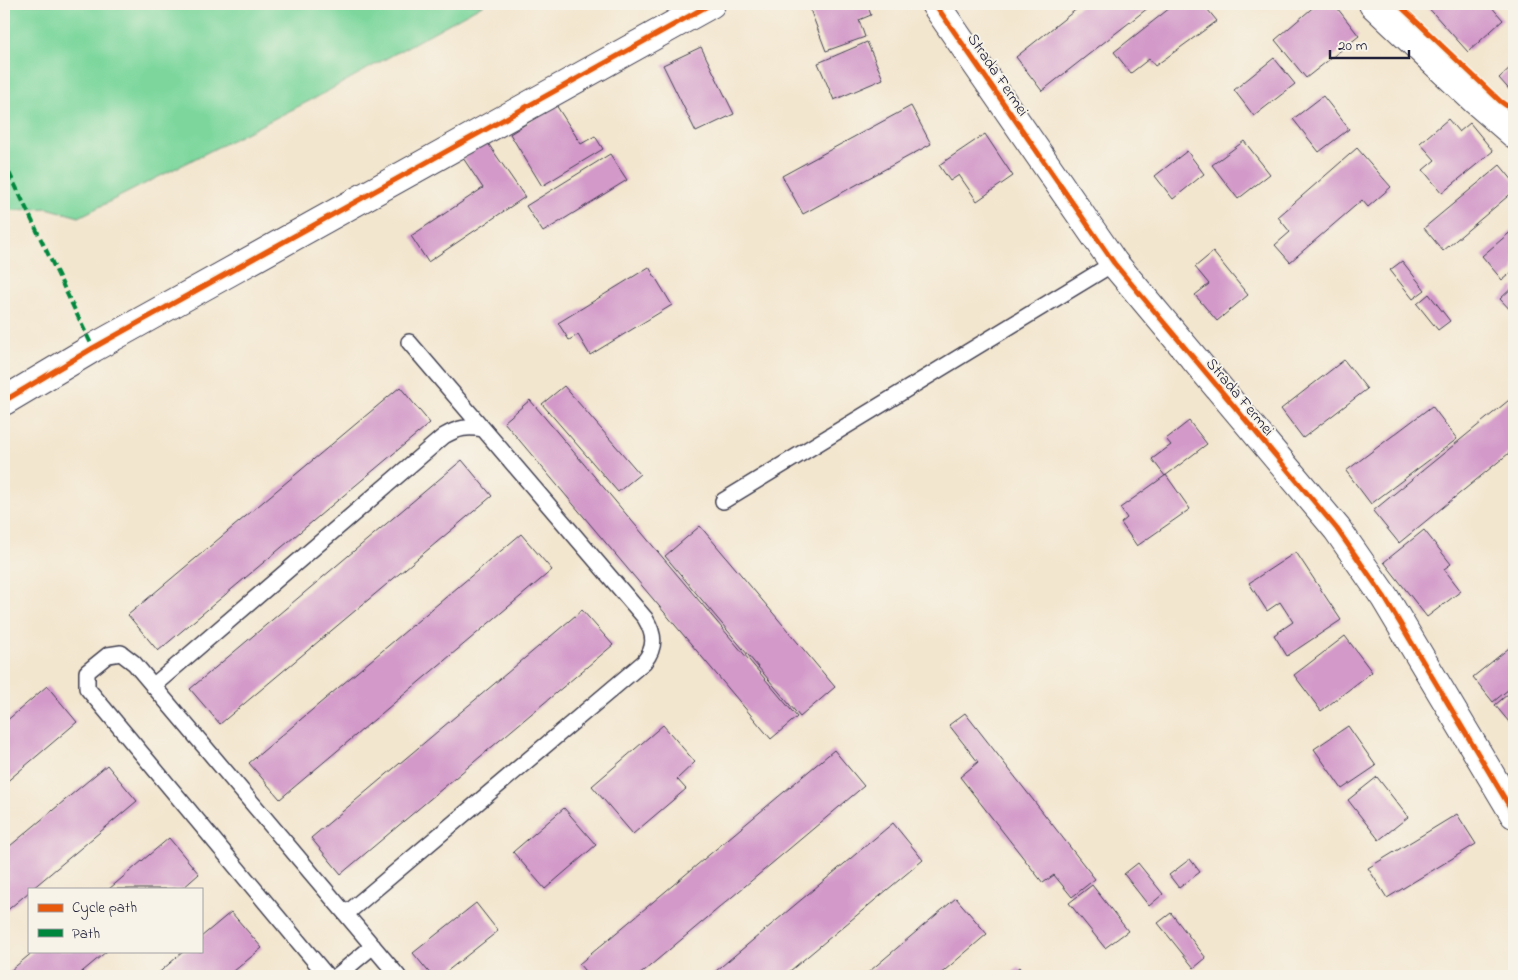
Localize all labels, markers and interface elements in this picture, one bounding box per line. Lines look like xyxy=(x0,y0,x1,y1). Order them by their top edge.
scale bar xyxy=(1330,28,1409,60)
street label: Strada Fermei xyxy=(961,29,1034,122)
text: 20 m xyxy=(1338,35,1368,57)
street label: Strada Fermei xyxy=(1199,353,1280,442)
legend xyxy=(28,888,202,952)
text: Cycle path xyxy=(72,897,137,920)
text: Path xyxy=(72,923,100,945)

